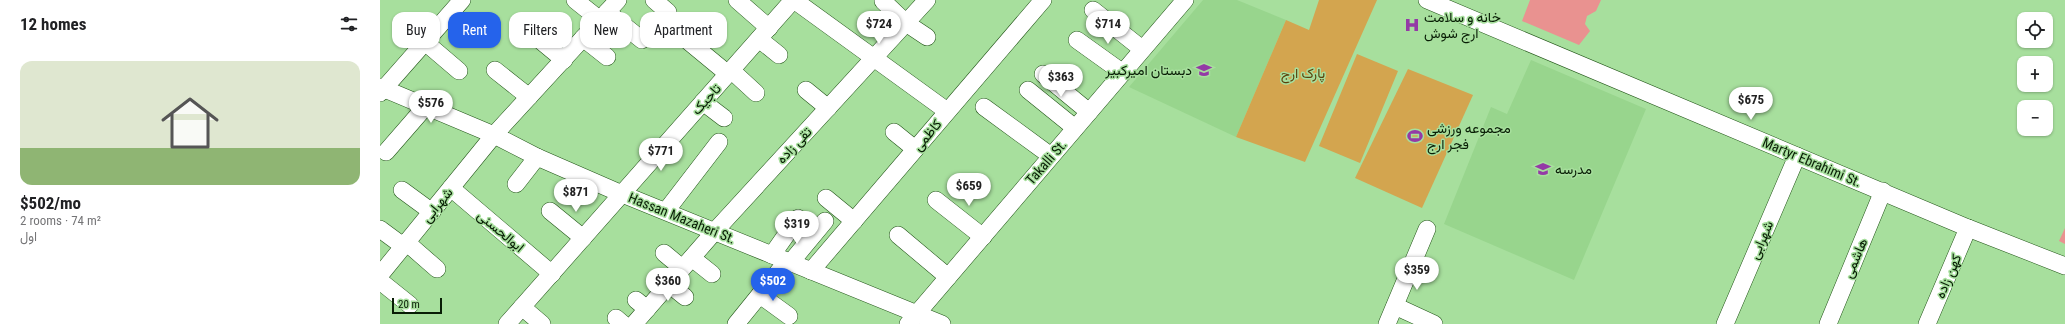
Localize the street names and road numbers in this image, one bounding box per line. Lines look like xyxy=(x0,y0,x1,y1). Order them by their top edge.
street label: تاجیک xyxy=(688,80,725,118)
street label: کاظمی xyxy=(909,116,946,155)
street label: تقی زاده xyxy=(773,123,816,167)
street label: Martyr Ebrahimi St. xyxy=(1760,134,1864,190)
street label: Takalli St. xyxy=(1022,136,1070,188)
street label: شهرابی xyxy=(418,184,457,226)
street label: Hassan Mazaheri St. xyxy=(626,189,738,247)
street label: ابوالحسنی xyxy=(474,207,528,256)
street label: شهرابی xyxy=(1746,218,1777,262)
street label: هاشمی xyxy=(1839,235,1872,281)
street label: کهن زاده xyxy=(1931,251,1965,301)

